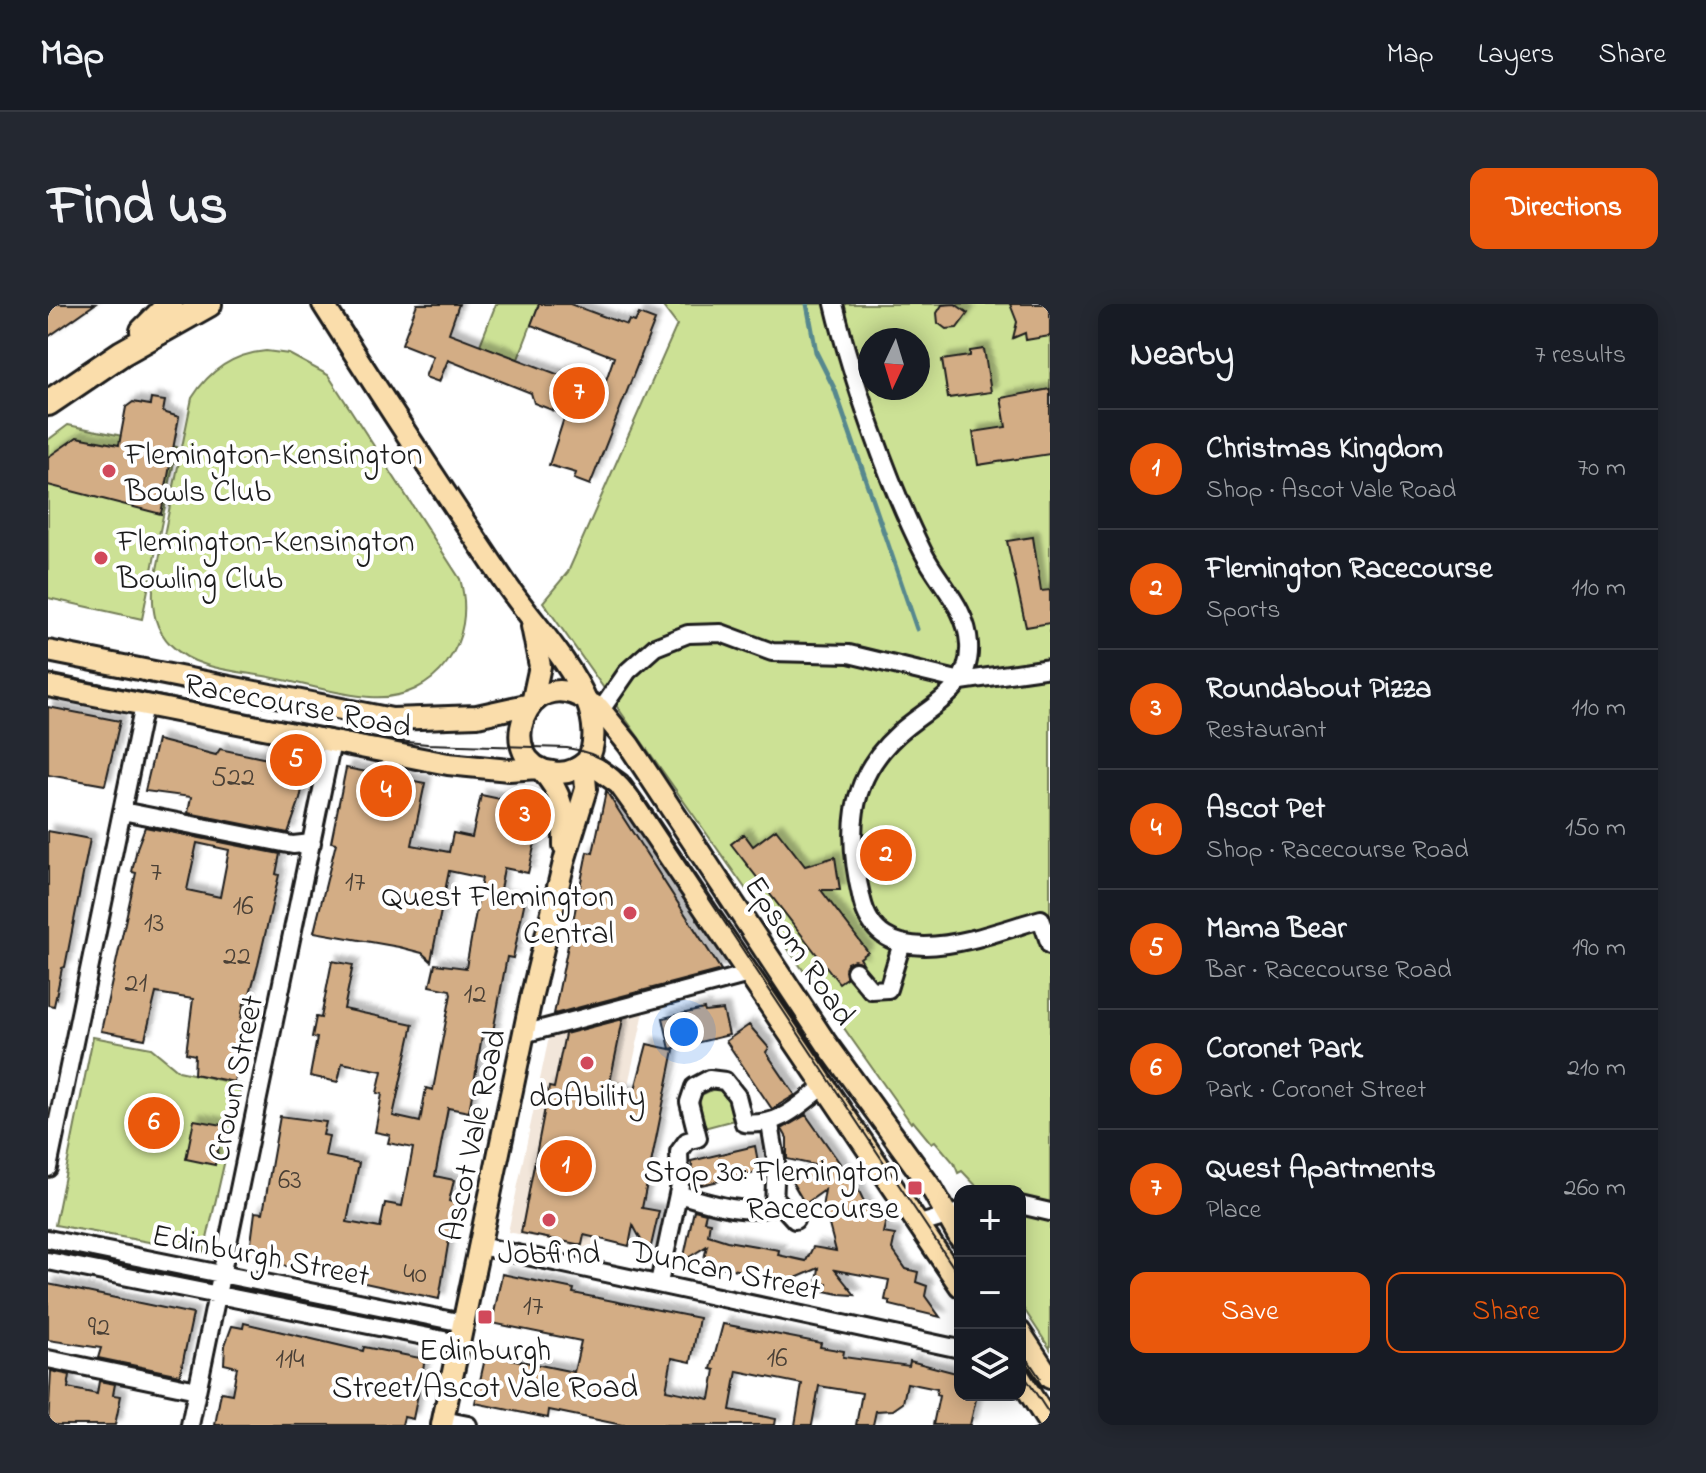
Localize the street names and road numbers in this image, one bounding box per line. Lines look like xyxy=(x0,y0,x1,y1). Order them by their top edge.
street label: Racecourse Road xyxy=(180,662,415,753)
street label: Epsom Road xyxy=(730,867,866,1036)
street label: Crown Street xyxy=(197,991,278,1167)
street label: Ascot Vale Road xyxy=(430,1026,521,1246)
street label: Edinburgh Street xyxy=(147,1213,373,1302)
street label: Duncan Street xyxy=(625,1229,825,1316)

